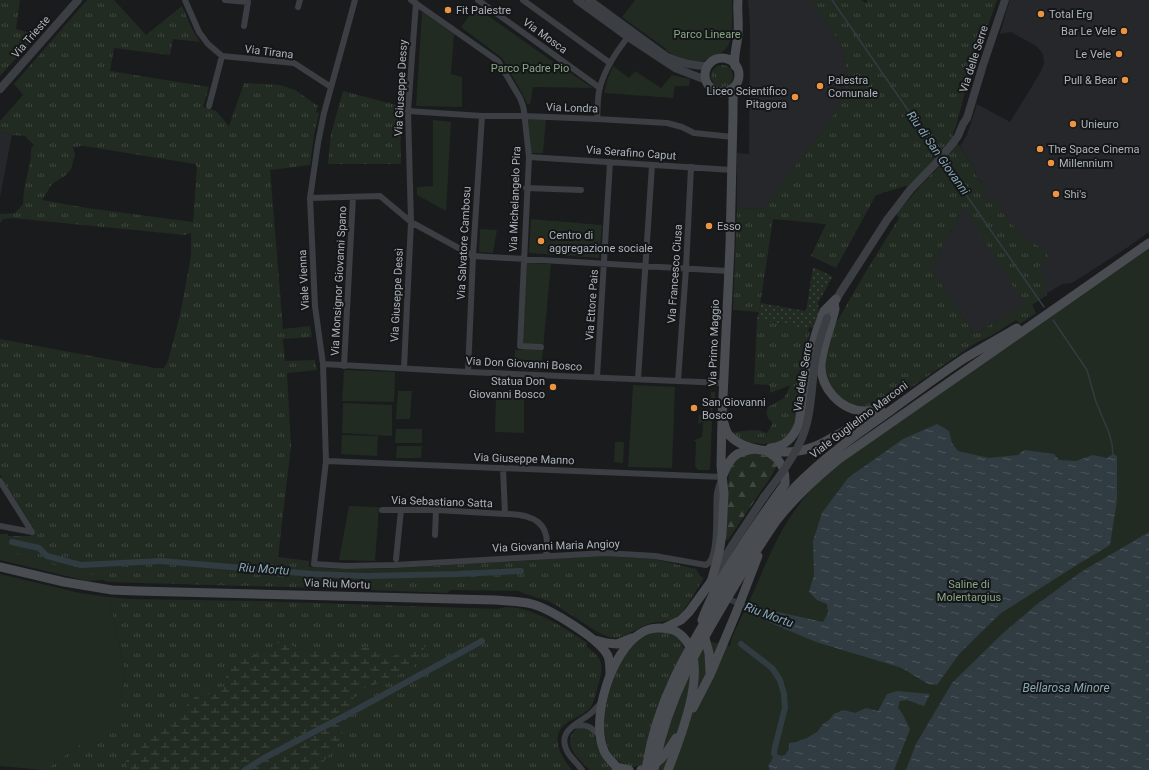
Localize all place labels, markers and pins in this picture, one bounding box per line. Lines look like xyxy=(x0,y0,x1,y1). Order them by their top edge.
place label: Fit Palestre xyxy=(456,4,511,17)
marker: Fit Palestre xyxy=(443,5,453,15)
place label: Total Erg xyxy=(1049,8,1092,21)
marker: Total Erg xyxy=(1036,9,1046,19)
place label: Bar Le Vele xyxy=(1061,25,1116,38)
marker: Bar Le Vele xyxy=(1119,26,1129,36)
place label: Le Vele xyxy=(1075,48,1111,61)
marker: Le Vele xyxy=(1114,49,1124,59)
place label: Palestra Comunale xyxy=(828,74,878,100)
place label: Pull & Bear xyxy=(1064,74,1117,87)
marker: Pull & Bear xyxy=(1120,75,1130,85)
marker: Palestra Comunale xyxy=(815,81,825,91)
place label: Liceo Scientifico Pitagora xyxy=(707,85,787,111)
marker: Liceo Scientifico Pitagora xyxy=(790,92,800,102)
place label: Unieuro xyxy=(1081,118,1119,131)
marker: Unieuro xyxy=(1068,119,1078,129)
place label: The Space Cinema xyxy=(1048,143,1140,156)
marker: The Space Cinema xyxy=(1035,144,1045,154)
place label: Millennium xyxy=(1059,157,1113,170)
marker: Millennium xyxy=(1046,158,1056,168)
place label: Shi's xyxy=(1064,188,1087,201)
marker: Shi's xyxy=(1051,189,1061,199)
place label: Esso xyxy=(717,220,741,233)
marker: Esso xyxy=(704,221,714,231)
place label: Centro di aggregazione sociale xyxy=(549,229,653,255)
marker: Centro di aggregazione sociale xyxy=(536,236,546,246)
place label: Statua Don Giovanni Bosco xyxy=(469,375,545,401)
marker: Statua Don Giovanni Bosco xyxy=(548,382,558,392)
place label: San Giovanni Bosco xyxy=(702,396,766,422)
marker: San Giovanni Bosco xyxy=(689,403,699,413)

